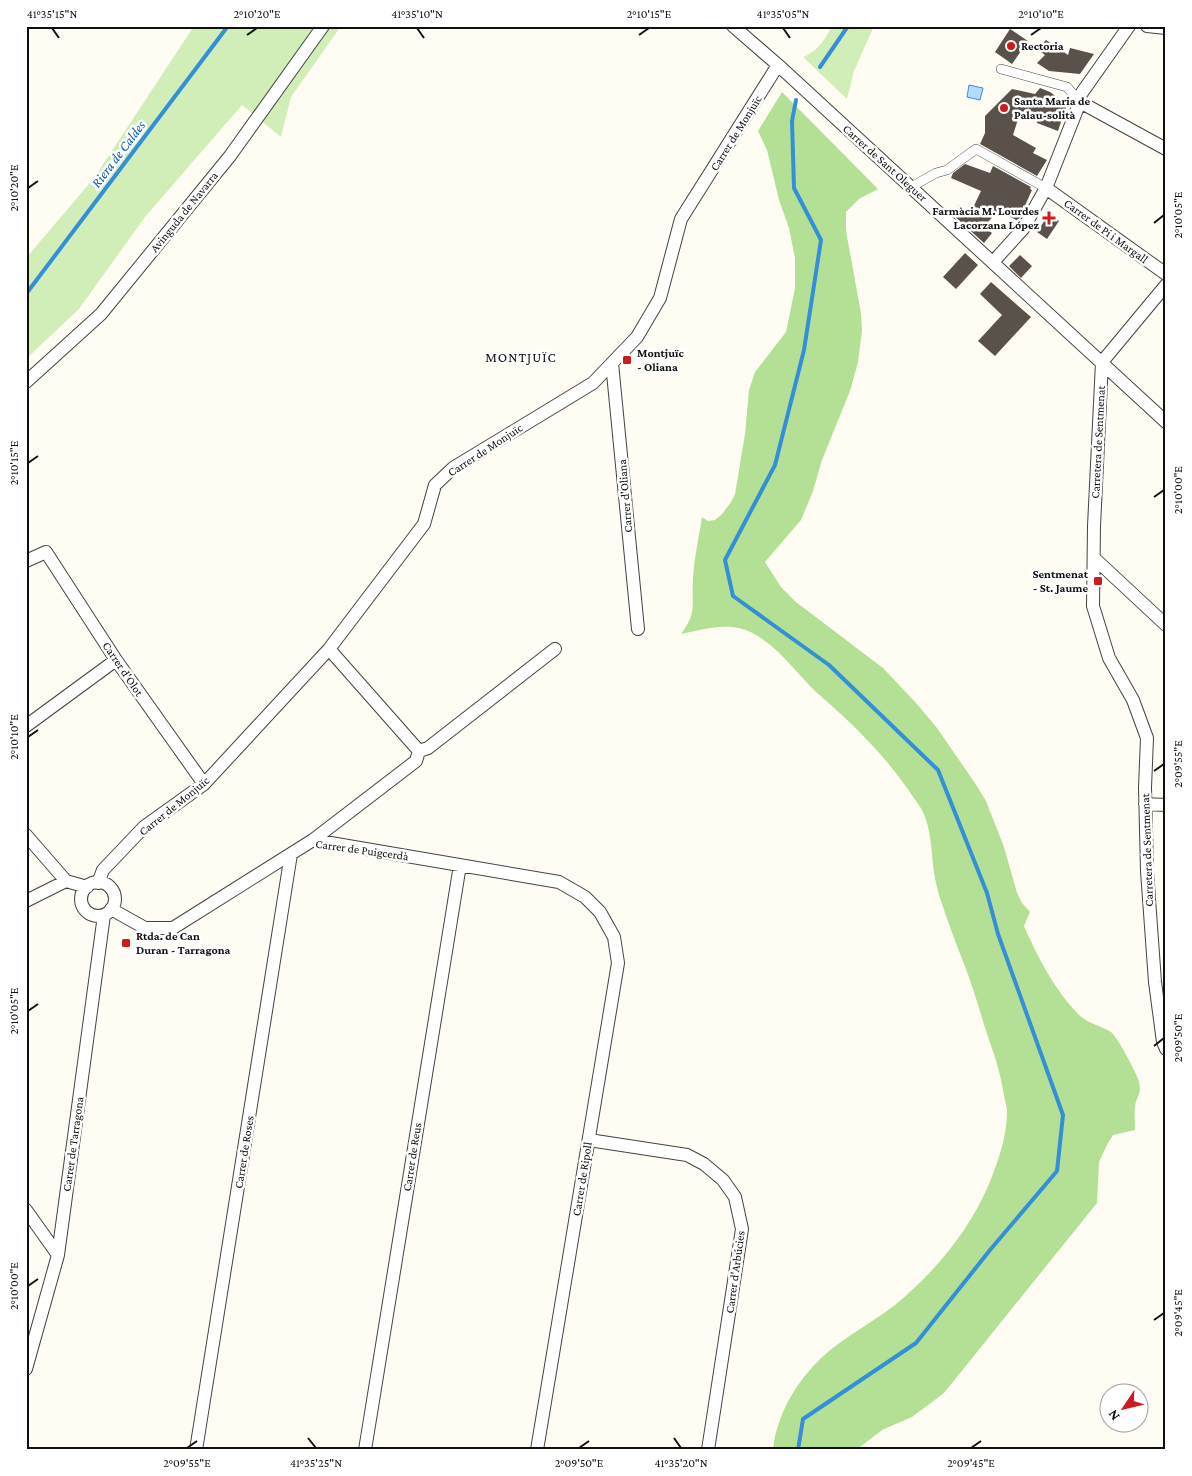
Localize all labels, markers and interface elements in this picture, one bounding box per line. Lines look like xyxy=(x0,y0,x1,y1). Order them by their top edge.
text: 41°35'15"N xyxy=(27,7,77,21)
text: 2°10'20"E xyxy=(234,7,281,21)
text: 41°35'10"N xyxy=(391,7,443,21)
text: 2°10'15"E xyxy=(627,7,672,21)
text: 41°35'05"N xyxy=(757,7,810,21)
text: 2°10'10"E xyxy=(1018,7,1064,21)
place label: Rectoria xyxy=(1021,39,1064,53)
marker: Rectoria xyxy=(1005,40,1017,52)
street label: Carrer de Monjuïc xyxy=(707,93,765,173)
place label: Santa Maria de Palau-solità xyxy=(1014,94,1090,122)
marker: Santa Maria de Palau-solità xyxy=(998,102,1010,114)
water label: Riera de Caldes xyxy=(88,117,149,191)
street label: Carrer de Sant Oleguer xyxy=(840,122,931,205)
text: 2°10'20"E xyxy=(7,164,21,211)
street label: Avinguda de Navarra xyxy=(147,168,221,255)
text: 2°10'05"E xyxy=(1171,191,1185,238)
street label: Carrer de Pi i Margall xyxy=(1061,196,1151,266)
place label: Farmàcia M. Lourdes Lacorzana López xyxy=(932,204,1039,232)
marker: Farmàcia M. Lourdes Lacorzana López xyxy=(1043,212,1055,224)
place label: Montjuïc - Oliana xyxy=(637,346,685,374)
district label: MONTJUÏC xyxy=(485,349,557,365)
marker: Montjuïc - Oliana xyxy=(621,354,633,366)
street label: Carretera de Sentmenat xyxy=(1088,384,1108,499)
street label: Carrer de Monjuïc xyxy=(445,421,525,479)
text: 2°10'15"E xyxy=(7,440,21,485)
street label: Carrer d'Oliana xyxy=(615,458,635,533)
text: 2°10'00"E xyxy=(1171,466,1185,514)
place label: Sentmenat - St. Jaume xyxy=(1032,567,1089,595)
marker: Sentmenat - St. Jaume xyxy=(1092,575,1104,587)
street label: Carrer d'Olot xyxy=(100,639,147,700)
text: 2°10'10"E xyxy=(7,714,21,760)
text: 2°09'55"E xyxy=(1171,740,1185,788)
street label: Carrer de Monjuïc xyxy=(136,773,212,839)
street label: Carretera de Sentmenat xyxy=(1138,792,1156,907)
street label: Carrer de Puigcerdà xyxy=(315,837,410,864)
place label: Rtda. de Can Duran - Tarragona xyxy=(136,929,231,957)
marker: Rtda. de Can Duran - Tarragona xyxy=(120,937,132,949)
text: 2°10'05"E xyxy=(7,987,21,1034)
text: 2°09'50"E xyxy=(1171,1013,1185,1062)
street label: Carrer de Tarragona xyxy=(59,1095,87,1192)
street label: Carrer de Roses xyxy=(231,1114,257,1189)
street label: Carrer de Reus xyxy=(400,1121,424,1192)
street label: Carrer de Ripoll xyxy=(569,1141,595,1217)
street label: Carrer d'Arbúcies xyxy=(722,1229,748,1314)
text: 2°10'00"E xyxy=(7,1262,21,1310)
text: 2°09'45"E xyxy=(1171,1289,1185,1337)
north arrow xyxy=(1100,1384,1150,1434)
text: N xyxy=(1104,1407,1123,1424)
text: 2°09'55"E xyxy=(163,1456,211,1470)
text: 41°35'25"N xyxy=(290,1456,342,1470)
text: 2°09'50"E xyxy=(555,1456,604,1470)
text: 41°35'20"N xyxy=(654,1456,708,1470)
text: 2°09'45"E xyxy=(947,1456,995,1470)

